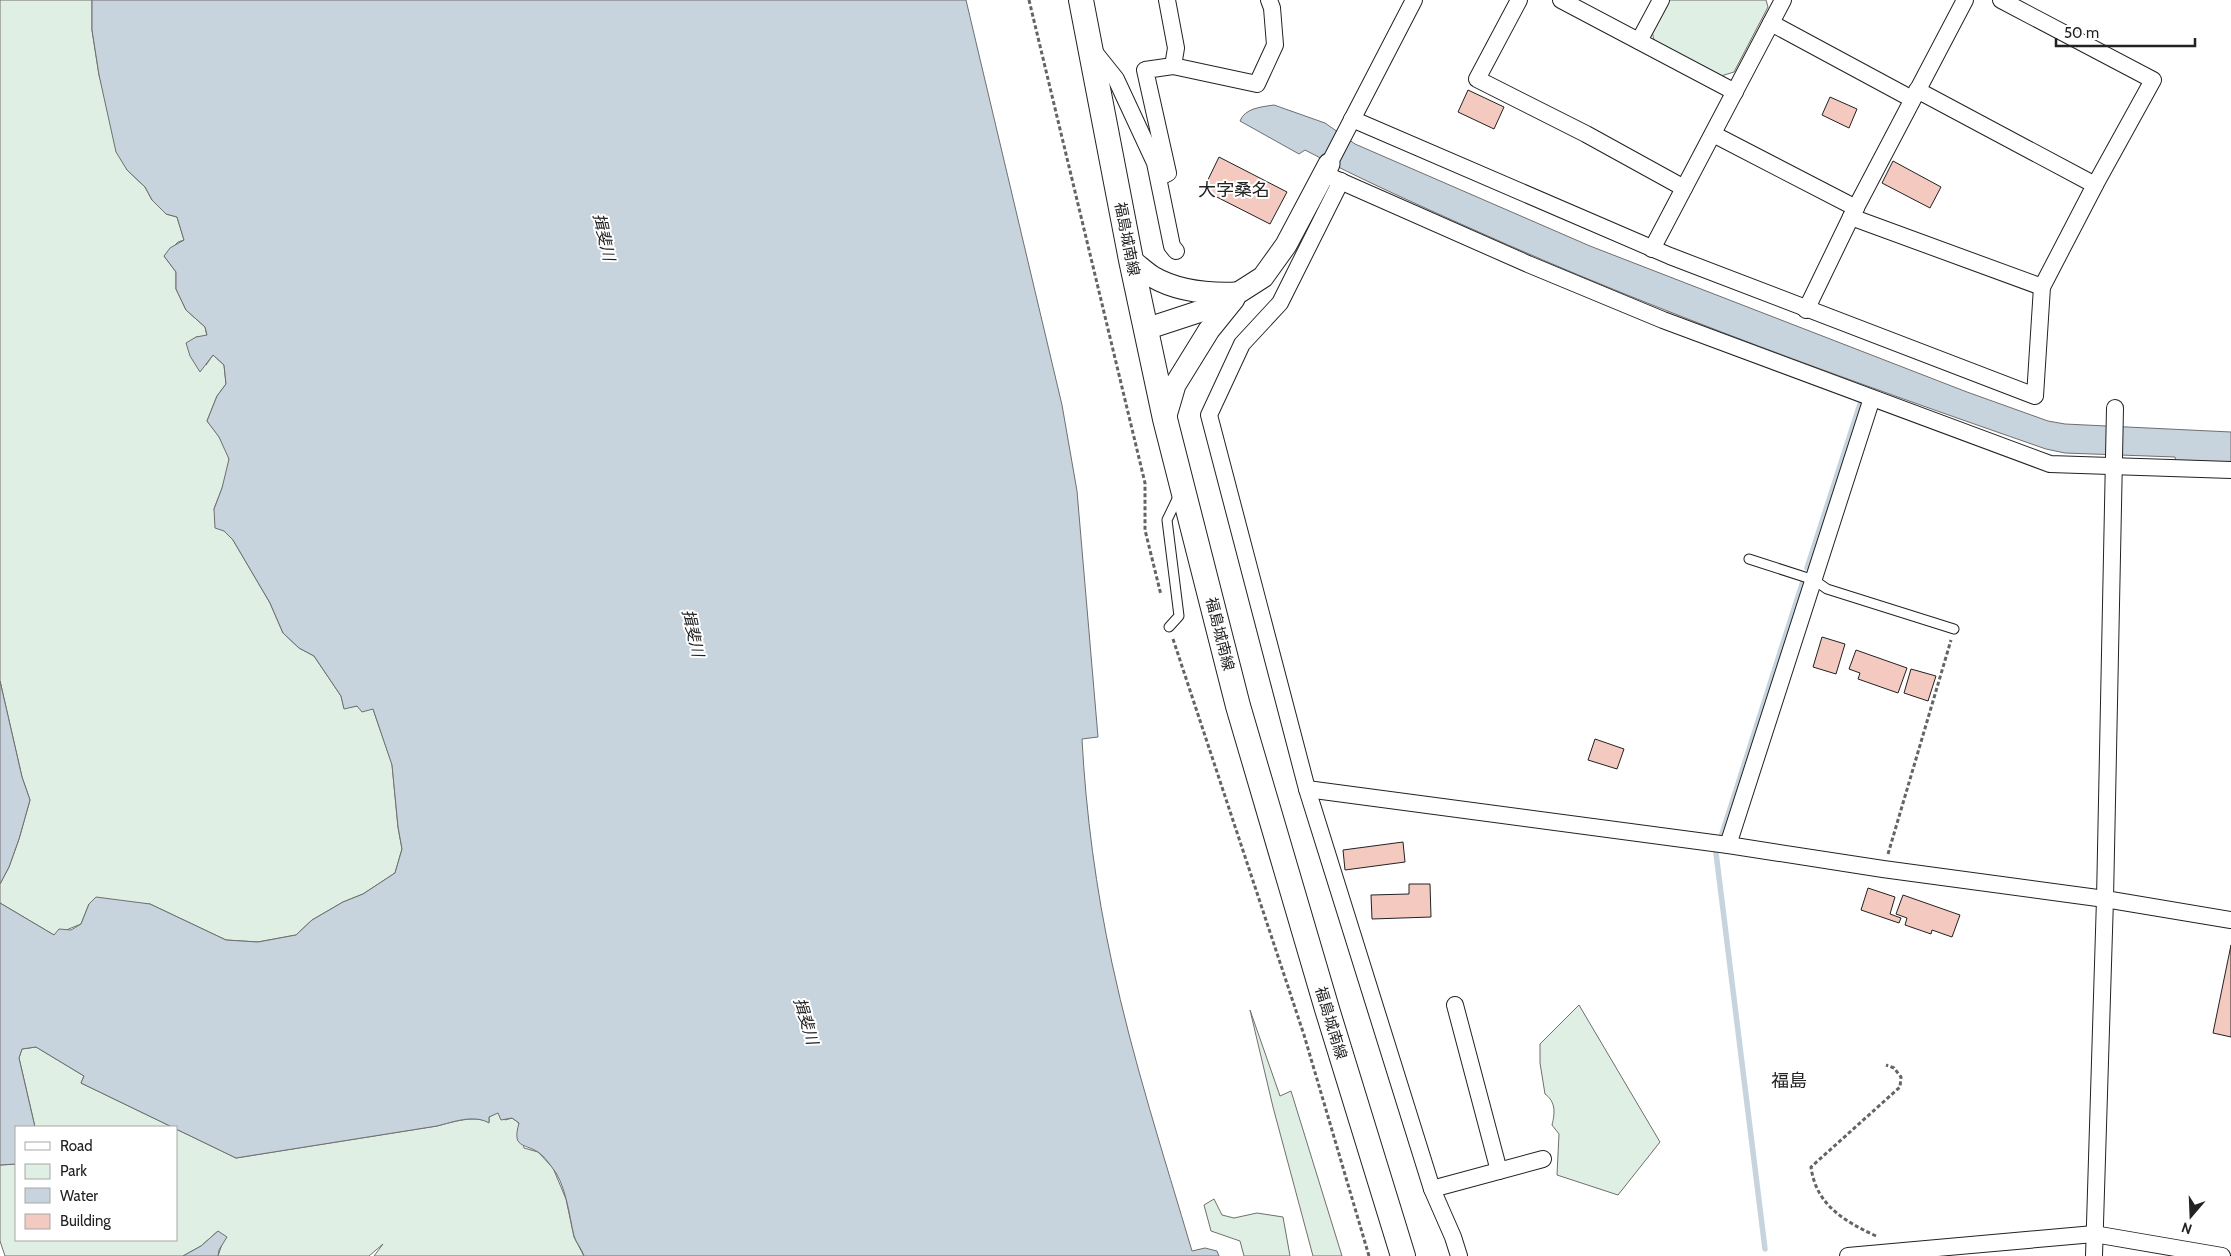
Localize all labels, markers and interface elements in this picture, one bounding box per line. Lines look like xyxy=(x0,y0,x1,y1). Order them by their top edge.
scale bar xyxy=(2056,15,2195,47)
text: 50 m xyxy=(2064,24,2099,42)
district label: 大字桑名 xyxy=(1198,179,1270,201)
street label: 福島城南線 xyxy=(1111,200,1143,278)
water label: 揖斐川 xyxy=(589,211,619,264)
street label: 福島城南線 xyxy=(1202,595,1238,673)
water label: 揖斐川 xyxy=(678,607,708,660)
street label: 福島城南線 xyxy=(1311,984,1351,1062)
water label: 揖斐川 xyxy=(790,995,823,1049)
district label: 福島 xyxy=(1771,1070,1807,1092)
legend xyxy=(15,1126,178,1241)
text: Road xyxy=(60,1137,93,1155)
text: Park xyxy=(60,1162,87,1180)
text: Water xyxy=(60,1187,98,1205)
north arrow xyxy=(2166,1191,2216,1241)
text: Building xyxy=(60,1212,111,1230)
text: N xyxy=(2179,1218,2194,1238)

